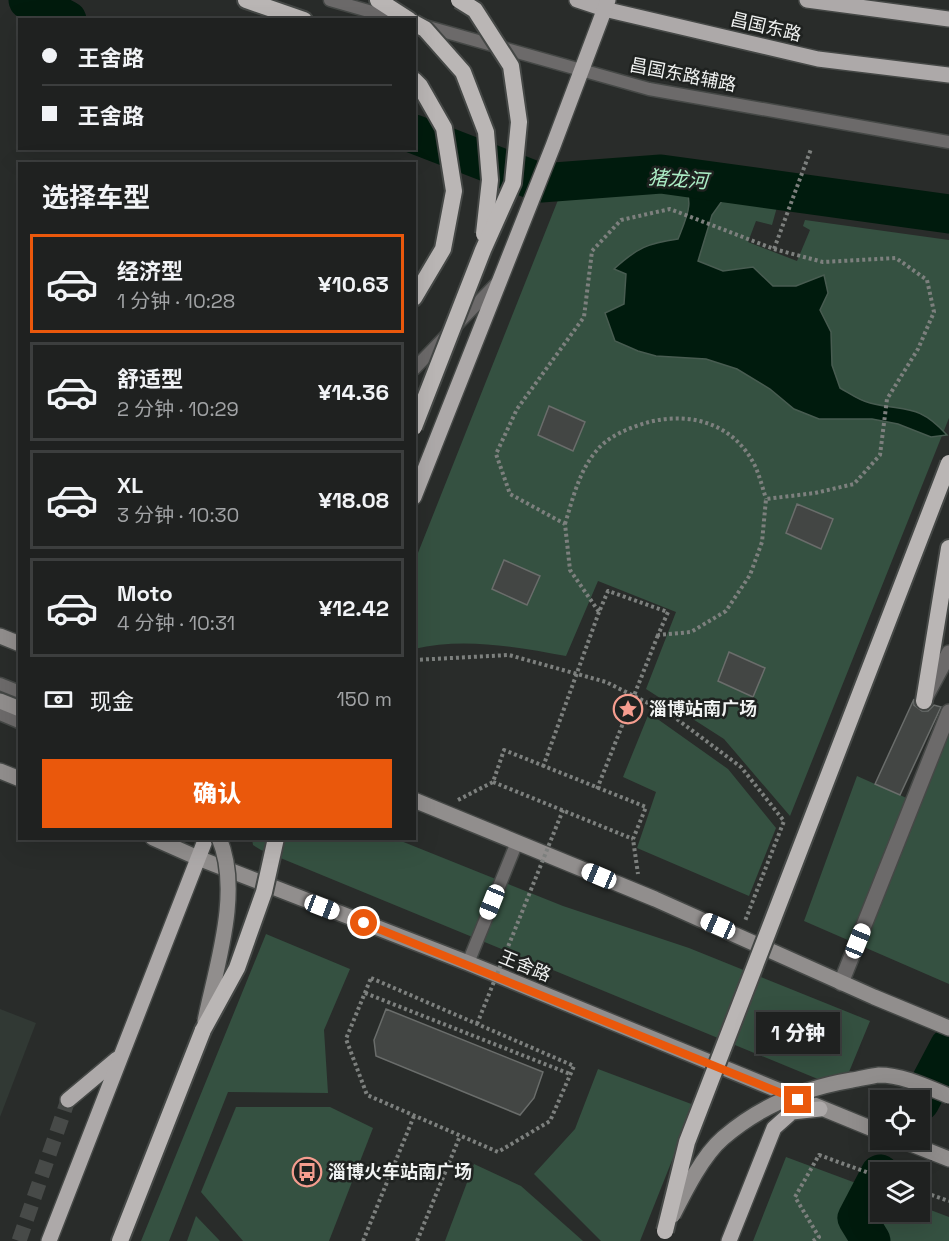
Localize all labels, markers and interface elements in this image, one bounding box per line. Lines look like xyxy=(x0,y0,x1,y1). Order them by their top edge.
street label: 昌国东路 xyxy=(728,7,804,46)
text: 王舍路 xyxy=(78,44,144,72)
street label: 昌国东路辅路 xyxy=(628,53,738,96)
text: 王舍路 xyxy=(78,102,144,130)
water label: 猪龙河 xyxy=(647,164,713,194)
text: 选择车型 xyxy=(42,180,150,215)
icon: car xyxy=(45,257,99,311)
text: 经济型 xyxy=(117,257,183,285)
text: ¥10.63 xyxy=(318,270,389,298)
text: 1 分钟 · 10:28 xyxy=(117,288,235,314)
icon: car xyxy=(45,365,99,419)
text: 舒适型 xyxy=(117,365,183,393)
text: ¥14.36 xyxy=(318,378,389,406)
text: 2 分钟 · 10:29 xyxy=(117,396,239,422)
text: XL xyxy=(117,471,143,499)
icon: car xyxy=(45,473,99,527)
text: ¥18.08 xyxy=(318,486,389,514)
text: 3 分钟 · 10:30 xyxy=(117,502,239,528)
text: Moto xyxy=(117,579,173,607)
icon: car xyxy=(45,581,99,635)
text: ¥12.42 xyxy=(319,594,389,622)
text: 4 分钟 · 10:31 xyxy=(117,610,235,636)
icon: cash xyxy=(42,683,75,716)
text: 150 m xyxy=(337,686,392,712)
text: 现金 xyxy=(90,687,134,715)
place icon: 淄博站南广场 xyxy=(612,693,644,725)
place label: 淄博站南广场 xyxy=(649,697,757,720)
button: 确认 xyxy=(42,759,392,828)
car xyxy=(579,861,619,891)
car xyxy=(477,882,507,922)
car xyxy=(302,892,342,922)
route start xyxy=(350,909,377,936)
car xyxy=(698,910,738,942)
car xyxy=(843,921,873,961)
street label: 王舍路 xyxy=(496,945,555,986)
callout: 1 分钟 xyxy=(756,1013,840,1055)
text: 1 分钟 xyxy=(771,1020,825,1046)
route end xyxy=(784,1086,811,1113)
map controls xyxy=(870,1090,930,1222)
button: locate xyxy=(870,1090,930,1150)
bus stop icon: 淄博火车站南广场 xyxy=(291,1156,323,1188)
place label: 淄博火车站南广场 xyxy=(328,1160,472,1183)
button: layers xyxy=(870,1162,930,1222)

